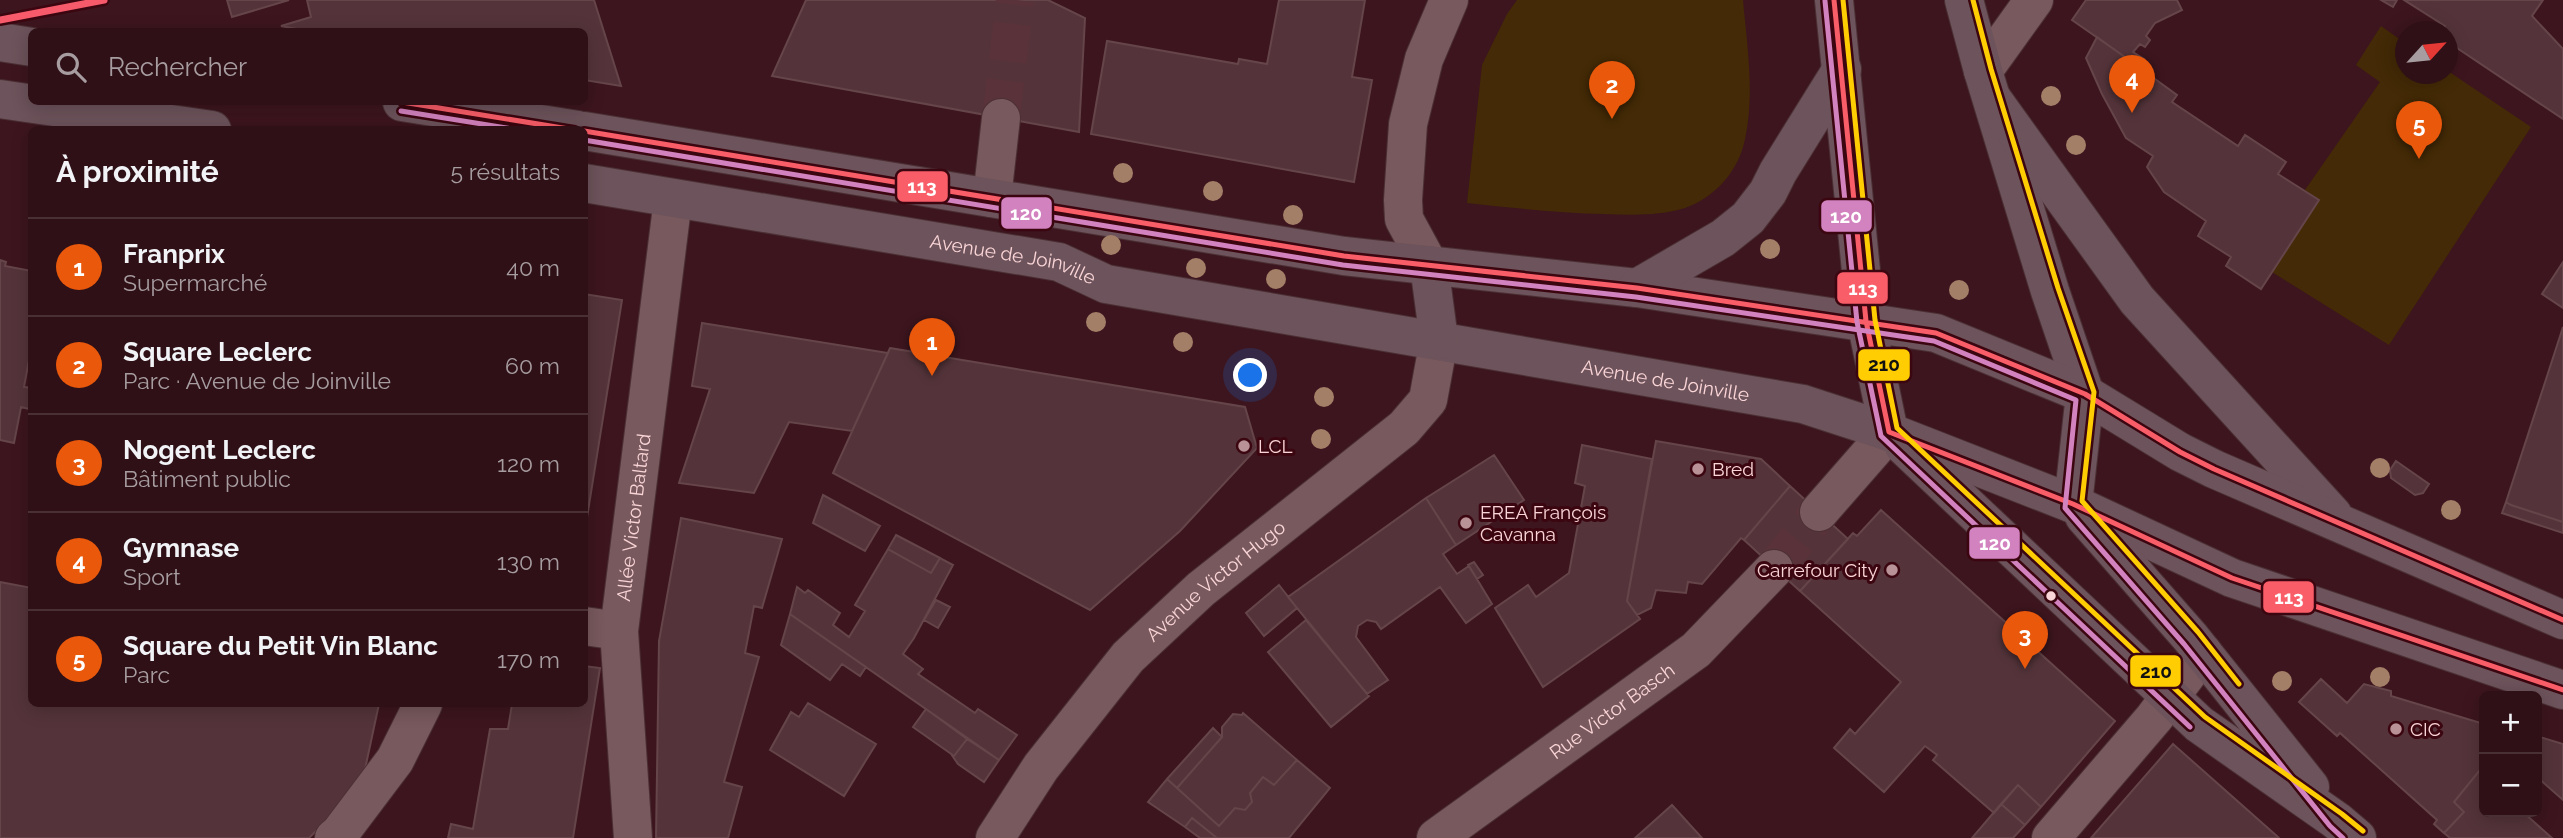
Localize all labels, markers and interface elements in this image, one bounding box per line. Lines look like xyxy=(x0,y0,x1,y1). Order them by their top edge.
north arrow xyxy=(2395,21,2458,84)
search box xyxy=(28,28,588,105)
icon: search xyxy=(52,48,90,86)
text: Rechercher xyxy=(108,52,247,82)
pin: 4 xyxy=(2109,55,2155,113)
pin: 2 xyxy=(1589,61,1635,119)
pin: 5 xyxy=(2396,101,2442,159)
text: À proximité xyxy=(56,154,219,189)
text: 5 résultats xyxy=(450,158,560,185)
line badge: 113 xyxy=(896,170,949,203)
text: 113 xyxy=(907,175,937,197)
line badge: 120 xyxy=(1000,196,1053,230)
line badge: 120 xyxy=(1820,199,1873,233)
text: 120 xyxy=(1010,202,1042,224)
text: 120 xyxy=(1830,205,1862,227)
street label: Avenue de Joinville xyxy=(928,230,1099,289)
text: Franprix xyxy=(123,239,225,269)
text: 1 xyxy=(73,254,85,281)
text: 40 m xyxy=(506,254,560,281)
text: Supermarché xyxy=(123,269,267,296)
line badge: 113 xyxy=(1836,271,1889,305)
text: 113 xyxy=(1848,277,1878,299)
pin: 1 xyxy=(909,318,955,376)
text: Square Leclerc xyxy=(123,337,312,367)
line badge: 210 xyxy=(1857,348,1911,382)
text: 2 xyxy=(73,352,85,379)
text: 60 m xyxy=(505,352,560,379)
text: 210 xyxy=(1868,353,1900,375)
street label: Avenue de Joinville xyxy=(1580,355,1751,406)
your location xyxy=(1233,358,1267,392)
text: Parc · Avenue de Joinville xyxy=(123,367,391,394)
street label: Allée Victor Baltard xyxy=(612,432,655,603)
text: Nogent Leclerc xyxy=(123,435,316,465)
place label: LCL xyxy=(1258,435,1293,457)
marker: LCL xyxy=(1236,438,1252,454)
text: 3 xyxy=(73,450,85,477)
text: 120 m xyxy=(497,450,560,477)
place label: Bred xyxy=(1712,458,1754,480)
marker: Bred xyxy=(1690,461,1706,477)
text: Bâtiment public xyxy=(123,465,291,492)
place label: EREA François Cavanna xyxy=(1480,501,1606,545)
marker: EREA François Cavanna xyxy=(1458,515,1474,531)
street label: Avenue Victor Hugo xyxy=(1141,516,1289,646)
line badge: 120 xyxy=(1968,526,2021,560)
text: 120 xyxy=(1979,532,2011,554)
text: Gymnase xyxy=(123,533,239,563)
text: 4 xyxy=(72,548,86,575)
text: 130 m xyxy=(497,548,560,575)
place label: Carrefour City xyxy=(1757,559,1878,581)
marker: Carrefour City xyxy=(1884,562,1900,578)
text: Sport xyxy=(123,563,181,590)
line badge: 113 xyxy=(2262,580,2315,614)
text: 113 xyxy=(2274,586,2304,608)
unlabelled marker xyxy=(2044,589,2058,603)
pin: 3 xyxy=(2002,611,2048,669)
text: Square du Petit Vin Blanc xyxy=(123,631,438,661)
text: 5 xyxy=(73,646,85,673)
text: 170 m xyxy=(497,646,560,673)
line badge: 210 xyxy=(2129,654,2182,688)
street label: Rue Victor Basch xyxy=(1545,658,1679,763)
text: 210 xyxy=(2140,660,2172,682)
text: Parc xyxy=(123,661,170,688)
map controls xyxy=(2479,691,2542,817)
button: + xyxy=(2479,691,2542,754)
place label: CIC xyxy=(2410,718,2441,740)
marker: CIC xyxy=(2388,721,2404,737)
button: − xyxy=(2479,754,2542,817)

